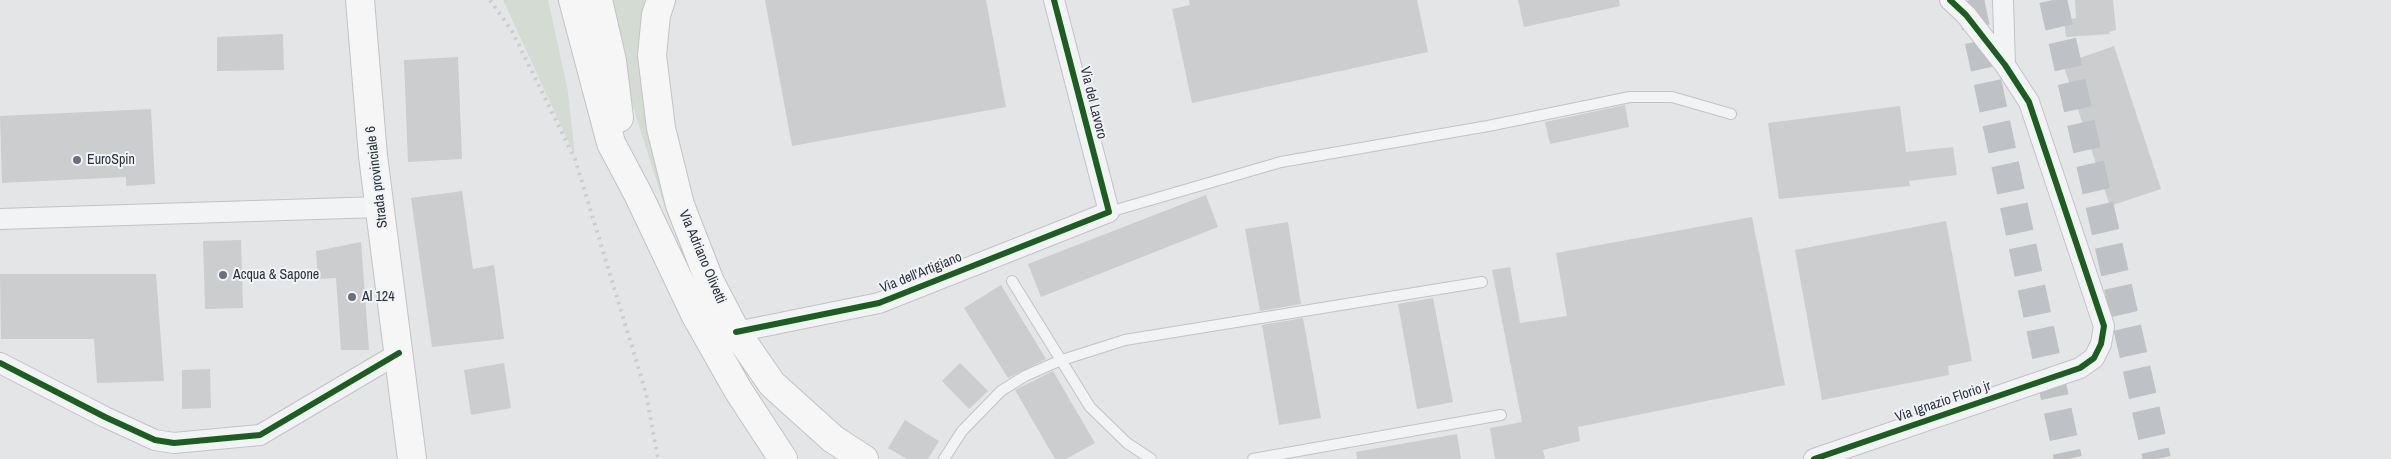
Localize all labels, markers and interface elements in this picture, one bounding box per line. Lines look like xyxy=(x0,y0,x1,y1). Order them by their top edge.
street label: Via del Lavoro xyxy=(1076,65,1110,141)
street label: Strada provinciale 6 xyxy=(362,125,392,229)
place label: EuroSpin xyxy=(87,152,135,168)
marker: EuroSpin xyxy=(71,154,83,166)
street label: Via Adriano Olivetti xyxy=(675,208,729,306)
street label: Via dell'Artigiano xyxy=(878,249,964,297)
place label: Acqua & Sapone xyxy=(233,267,319,283)
marker: Acqua & Sapone xyxy=(217,269,229,281)
place label: Al 124 xyxy=(362,289,395,305)
marker: Al 124 xyxy=(346,291,358,303)
street label: Via Ignazio Florio jr xyxy=(1893,378,1993,426)

